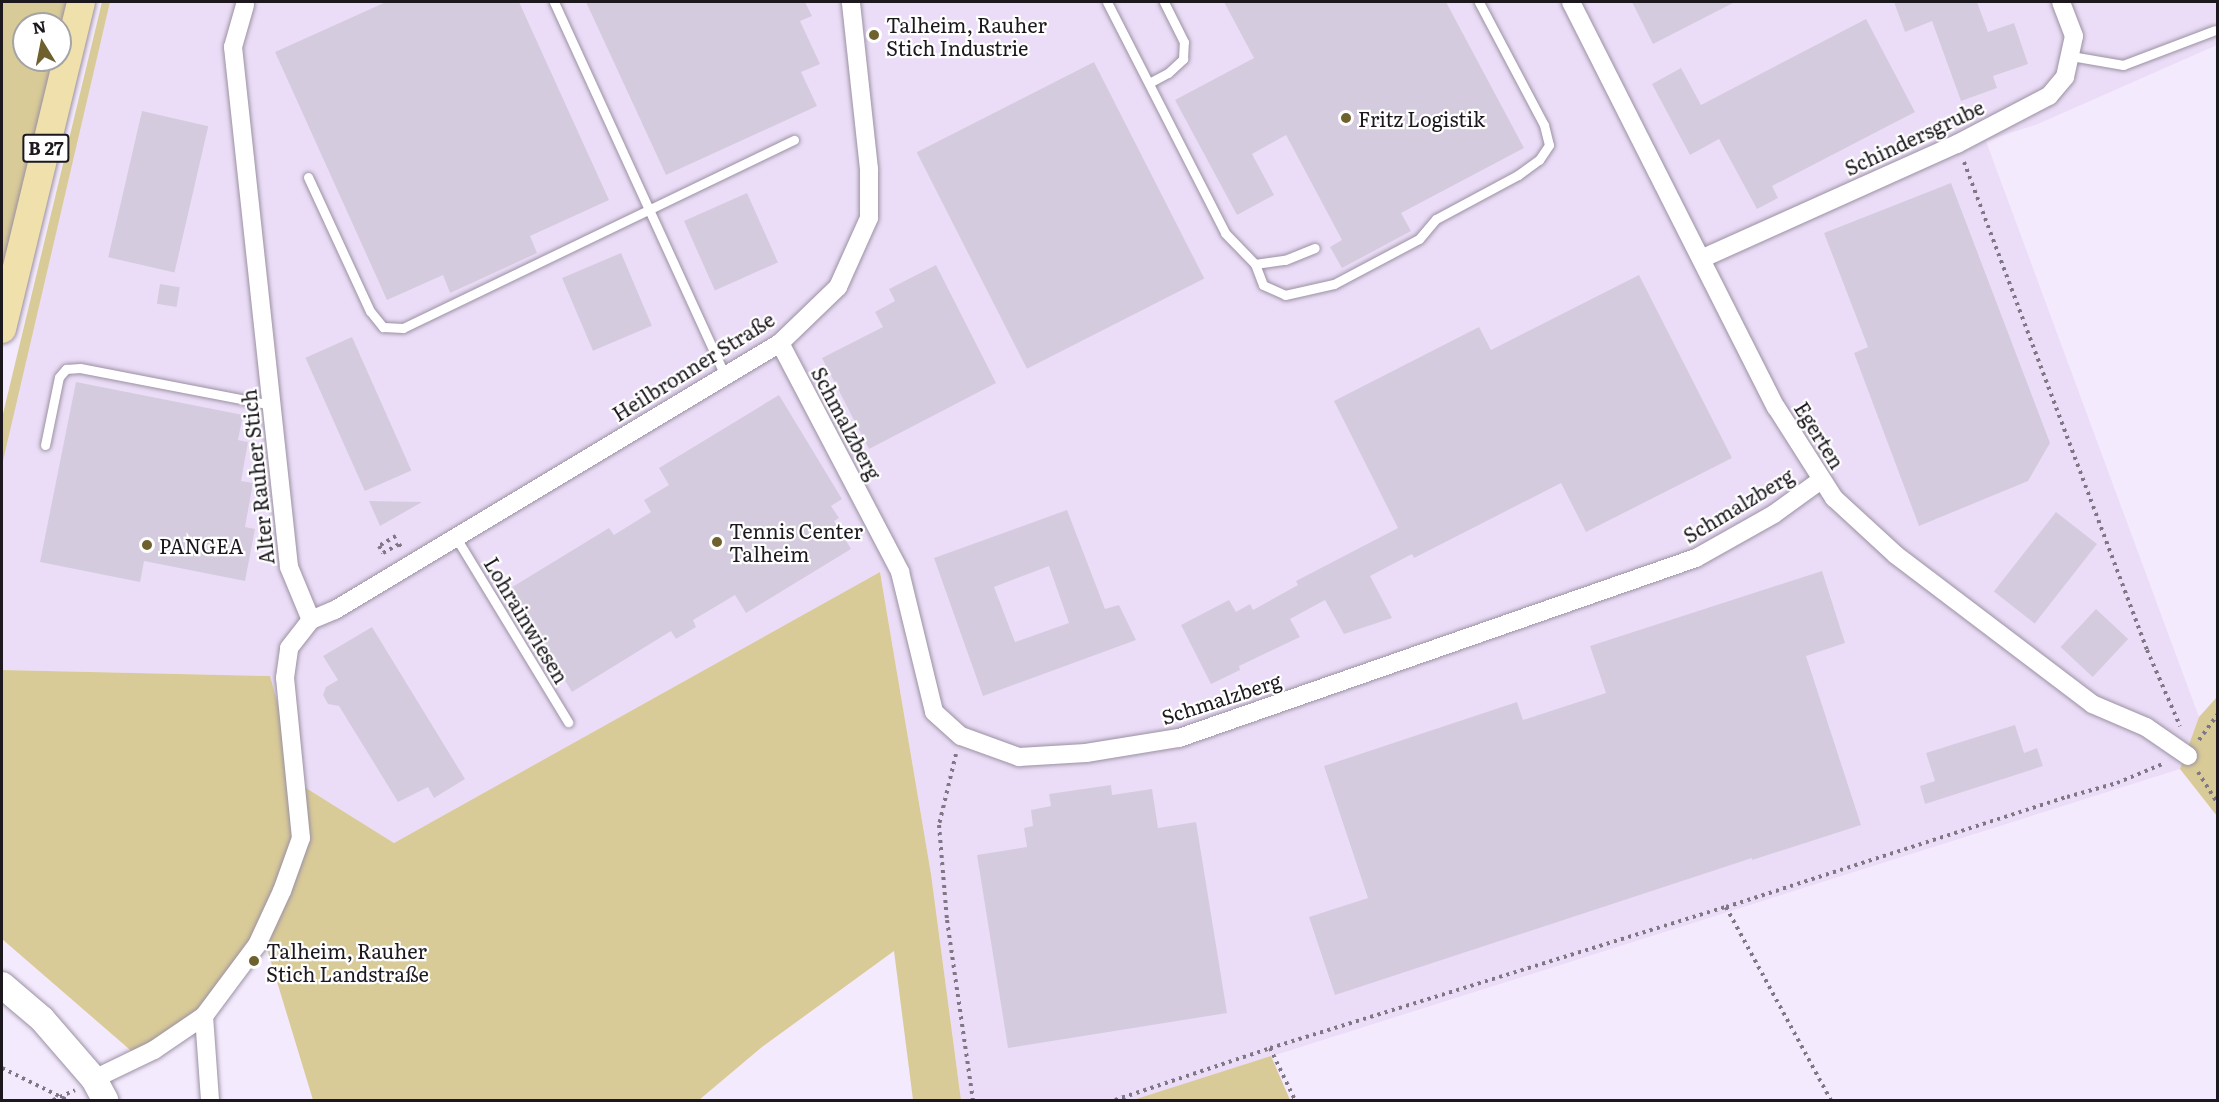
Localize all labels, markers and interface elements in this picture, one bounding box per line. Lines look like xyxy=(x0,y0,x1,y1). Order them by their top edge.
north arrow xyxy=(12,12,72,72)
place label: Talheim, Rauher Stich Industrie xyxy=(886,12,1047,59)
text: N xyxy=(31,13,48,39)
marker: Talheim, Rauher Stich Industrie xyxy=(867,28,881,42)
street label: Schindersgrube xyxy=(1841,94,1987,180)
place label: Fritz Logistik xyxy=(1358,106,1485,130)
marker: Fritz Logistik xyxy=(1339,111,1353,125)
road number: B 27 xyxy=(22,133,70,163)
street label: Heilbronner Straße xyxy=(608,306,778,426)
street label: Schmalzberg xyxy=(807,362,887,484)
street label: Alter Rauher Stich xyxy=(236,388,278,566)
street label: Egerten xyxy=(1790,397,1850,473)
street label: Schmalzberg xyxy=(1679,463,1797,547)
place label: Tennis Center Talheim xyxy=(729,518,863,565)
place label: PANGEA xyxy=(159,533,243,557)
marker: Tennis Center Talheim xyxy=(710,535,724,549)
marker: PANGEA xyxy=(140,538,154,552)
street label: Lohrainwiesen xyxy=(480,553,574,687)
street label: Schmalzberg xyxy=(1158,667,1284,729)
place label: Talheim, Rauher Stich Landstraße xyxy=(266,938,429,985)
marker: Talheim, Rauher Stich Landstraße xyxy=(247,954,261,968)

